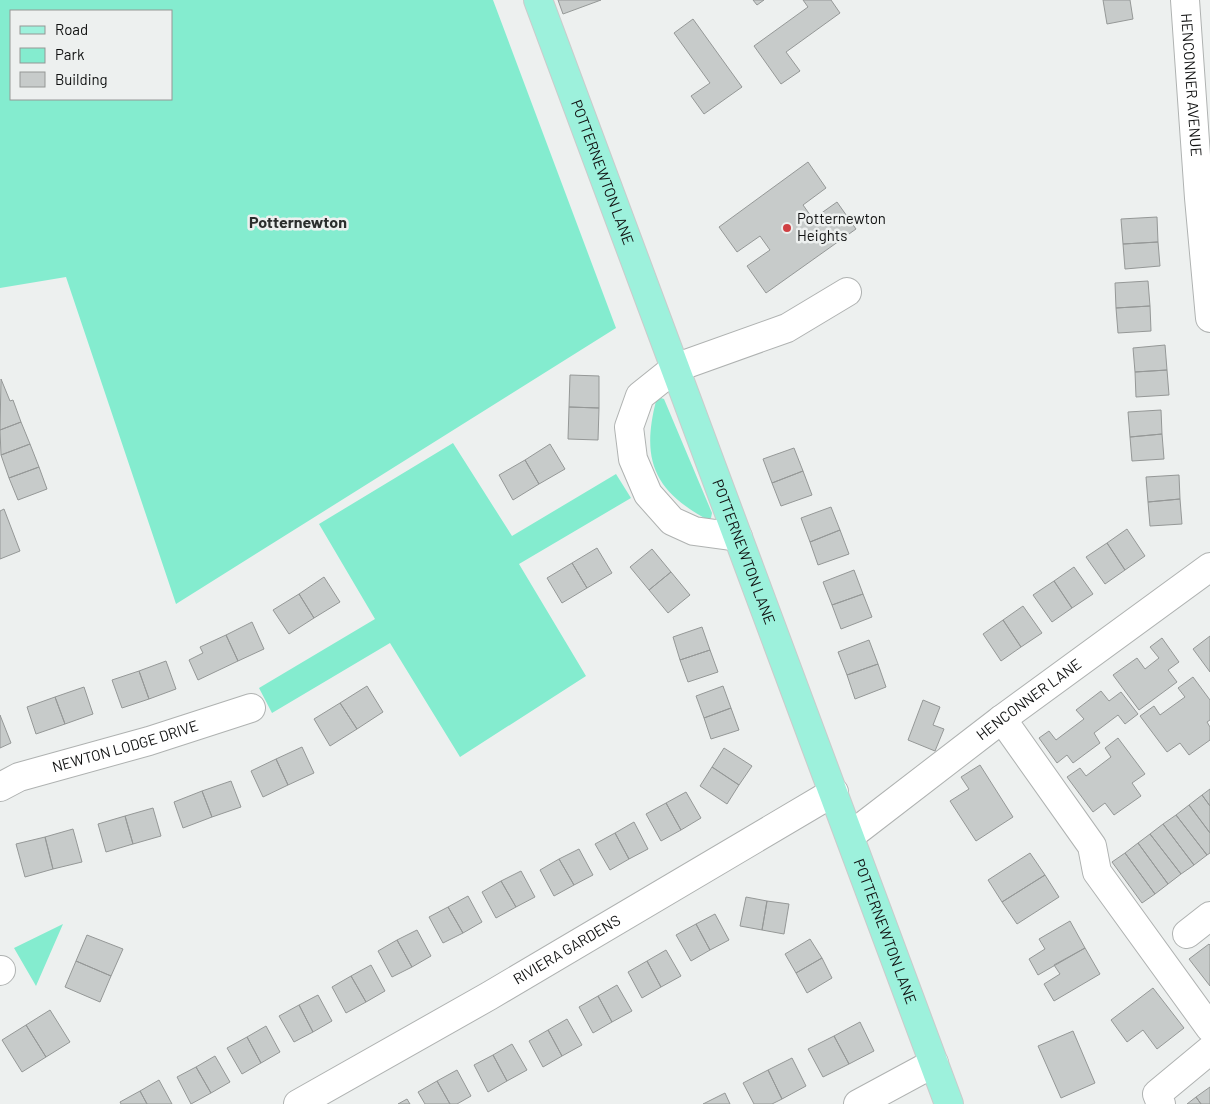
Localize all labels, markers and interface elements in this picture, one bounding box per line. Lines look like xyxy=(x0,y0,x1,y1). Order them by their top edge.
legend xyxy=(10,10,172,100)
street label: HENCONNER AVENUE xyxy=(1178,12,1206,157)
text: Road xyxy=(55,20,88,38)
text: Park xyxy=(55,45,85,63)
text: Building xyxy=(55,70,108,88)
street label: POTTERNEWTON LANE xyxy=(568,97,638,247)
place label: Potternewton Heights xyxy=(797,209,886,244)
district label: Potternewton xyxy=(249,212,347,231)
marker: Potternewton Heights xyxy=(781,222,793,234)
street label: POTTERNEWTON LANE xyxy=(709,477,780,627)
street label: HENCONNER LANE xyxy=(972,654,1084,744)
street label: NEWTON LODGE DRIVE xyxy=(50,716,200,775)
street label: POTTERNEWTON LANE xyxy=(851,856,921,1006)
street label: RIVIERA GARDENS xyxy=(510,910,623,988)

